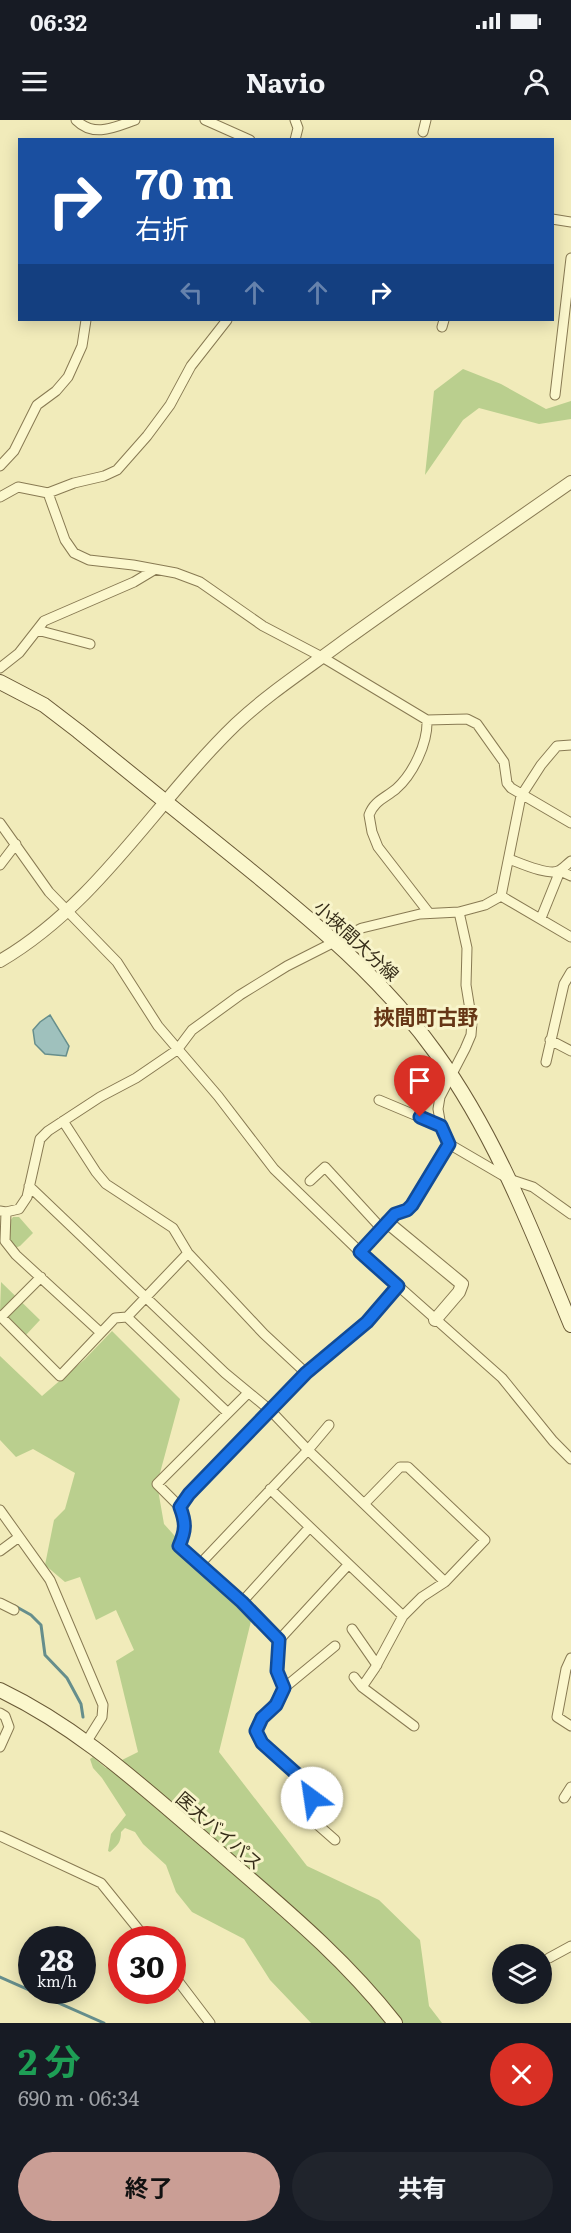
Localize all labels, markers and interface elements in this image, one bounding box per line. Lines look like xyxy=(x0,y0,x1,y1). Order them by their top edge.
text: 06:32 xyxy=(30,5,87,38)
text: Navio xyxy=(246,61,325,101)
icon: menu xyxy=(18,65,51,98)
icon: person xyxy=(520,65,553,98)
text: 70 m xyxy=(135,150,234,212)
icon: right xyxy=(36,162,114,240)
text: 右折 xyxy=(135,207,189,247)
icon: left xyxy=(175,276,208,309)
icon: ahead xyxy=(238,276,271,309)
icon: ahead xyxy=(301,276,334,309)
icon: right xyxy=(364,276,397,309)
street label: 小挾間大分線 xyxy=(308,893,406,987)
district label: 挾間町古野 xyxy=(374,1000,479,1031)
pin xyxy=(394,1055,445,1117)
icon: arrive xyxy=(403,1064,436,1097)
position arrow xyxy=(280,1766,344,1830)
street label: 医大バイパス xyxy=(171,1785,269,1875)
speed limit sign: 30 xyxy=(108,1926,186,2004)
text: 28 xyxy=(40,1936,74,1980)
map controls xyxy=(492,1944,552,2004)
button: layers xyxy=(492,1944,552,2004)
text: km/h xyxy=(37,1969,77,1992)
text: 2 分 xyxy=(18,2033,81,2086)
button: close xyxy=(490,2043,553,2106)
text: 690 m · 06:34 xyxy=(18,2082,139,2112)
button: 終了 xyxy=(18,2152,280,2221)
button: 共有 xyxy=(292,2152,553,2221)

